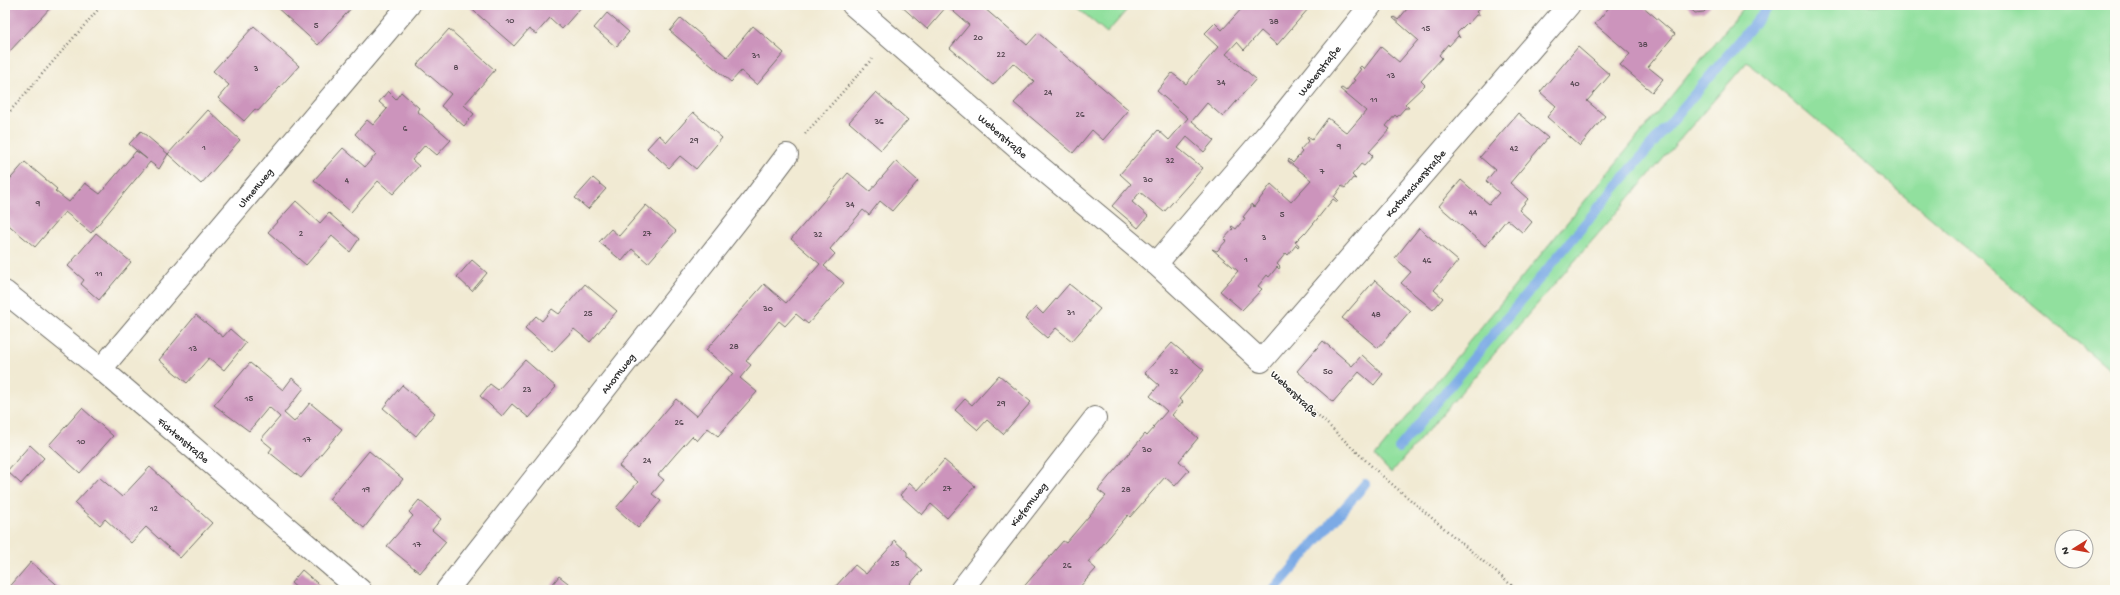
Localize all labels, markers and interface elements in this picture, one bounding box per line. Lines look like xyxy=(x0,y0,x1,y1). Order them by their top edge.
house number: 10 xyxy=(505,16,514,27)
house number: 38 xyxy=(1268,17,1279,28)
house number: 5 xyxy=(314,21,319,32)
house number: 15 xyxy=(1421,24,1430,35)
house number: 20 xyxy=(973,33,983,44)
house number: 38 xyxy=(1637,40,1648,51)
street label: Weberstraße xyxy=(1296,44,1344,99)
house number: 22 xyxy=(997,50,1006,61)
house number: 31 xyxy=(751,51,761,62)
house number: 8 xyxy=(454,63,459,74)
house number: 3 xyxy=(253,64,259,75)
house number: 13 xyxy=(1386,71,1395,82)
house number: 34 xyxy=(1216,78,1226,89)
house number: 40 xyxy=(1570,79,1580,90)
house number: 24 xyxy=(1044,88,1053,99)
house number: 11 xyxy=(1369,95,1378,106)
house number: 26 xyxy=(1076,110,1085,121)
street label: Weberstraße xyxy=(975,112,1029,162)
house number: 36 xyxy=(873,117,884,128)
house number: 6 xyxy=(403,124,408,135)
house number: 29 xyxy=(690,136,699,147)
house number: 9 xyxy=(1336,142,1342,153)
house number: 1 xyxy=(201,143,206,154)
house number: 42 xyxy=(1510,144,1519,155)
street label: Korbmacherstraße xyxy=(1384,148,1449,221)
house number: 32 xyxy=(1164,156,1175,167)
street label: Ulmenweg xyxy=(236,166,276,211)
house number: 7 xyxy=(1319,167,1325,178)
house number: 30 xyxy=(1142,175,1153,186)
house number: 4 xyxy=(345,176,350,187)
house number: 9 xyxy=(35,199,41,210)
house number: 34 xyxy=(845,200,855,211)
house number: 44 xyxy=(1469,208,1478,219)
house number: 5 xyxy=(1280,210,1285,221)
house number: 2 xyxy=(299,229,304,240)
house number: 27 xyxy=(642,229,652,240)
house number: 32 xyxy=(812,230,823,241)
house number: 3 xyxy=(1261,233,1267,244)
house number: 1 xyxy=(1243,255,1248,266)
house number: 46 xyxy=(1423,256,1432,267)
house number: 11 xyxy=(94,269,103,280)
house number: 30 xyxy=(762,304,773,315)
house number: 31 xyxy=(1066,308,1076,319)
house number: 25 xyxy=(583,309,593,320)
house number: 48 xyxy=(1371,310,1381,321)
house number: 28 xyxy=(729,342,739,353)
house number: 13 xyxy=(188,344,197,355)
street label: Ahornweg xyxy=(600,352,638,397)
house number: 32 xyxy=(1168,367,1179,378)
house number: 50 xyxy=(1323,367,1333,378)
street label: Weberstraße xyxy=(1267,369,1320,420)
house number: 23 xyxy=(522,385,532,396)
house number: 15 xyxy=(244,394,253,405)
house number: 29 xyxy=(997,399,1006,410)
street label: Fichtenstraße xyxy=(154,415,211,467)
house number: 26 xyxy=(675,418,684,429)
house number: 17 xyxy=(302,435,311,446)
house number: 10 xyxy=(76,437,85,448)
house number: 30 xyxy=(1141,445,1152,456)
house number: 24 xyxy=(643,456,652,467)
street label: Kiefernweg xyxy=(1009,481,1051,530)
house number: 27 xyxy=(942,484,952,495)
house number: 19 xyxy=(361,485,371,496)
house number: 28 xyxy=(1121,485,1131,496)
house number: 12 xyxy=(149,504,159,515)
north arrow xyxy=(2054,529,2094,569)
house number: 17 xyxy=(412,540,421,551)
text: N xyxy=(2060,546,2073,555)
house number: 25 xyxy=(890,559,900,570)
house number: 26 xyxy=(1063,561,1072,572)

